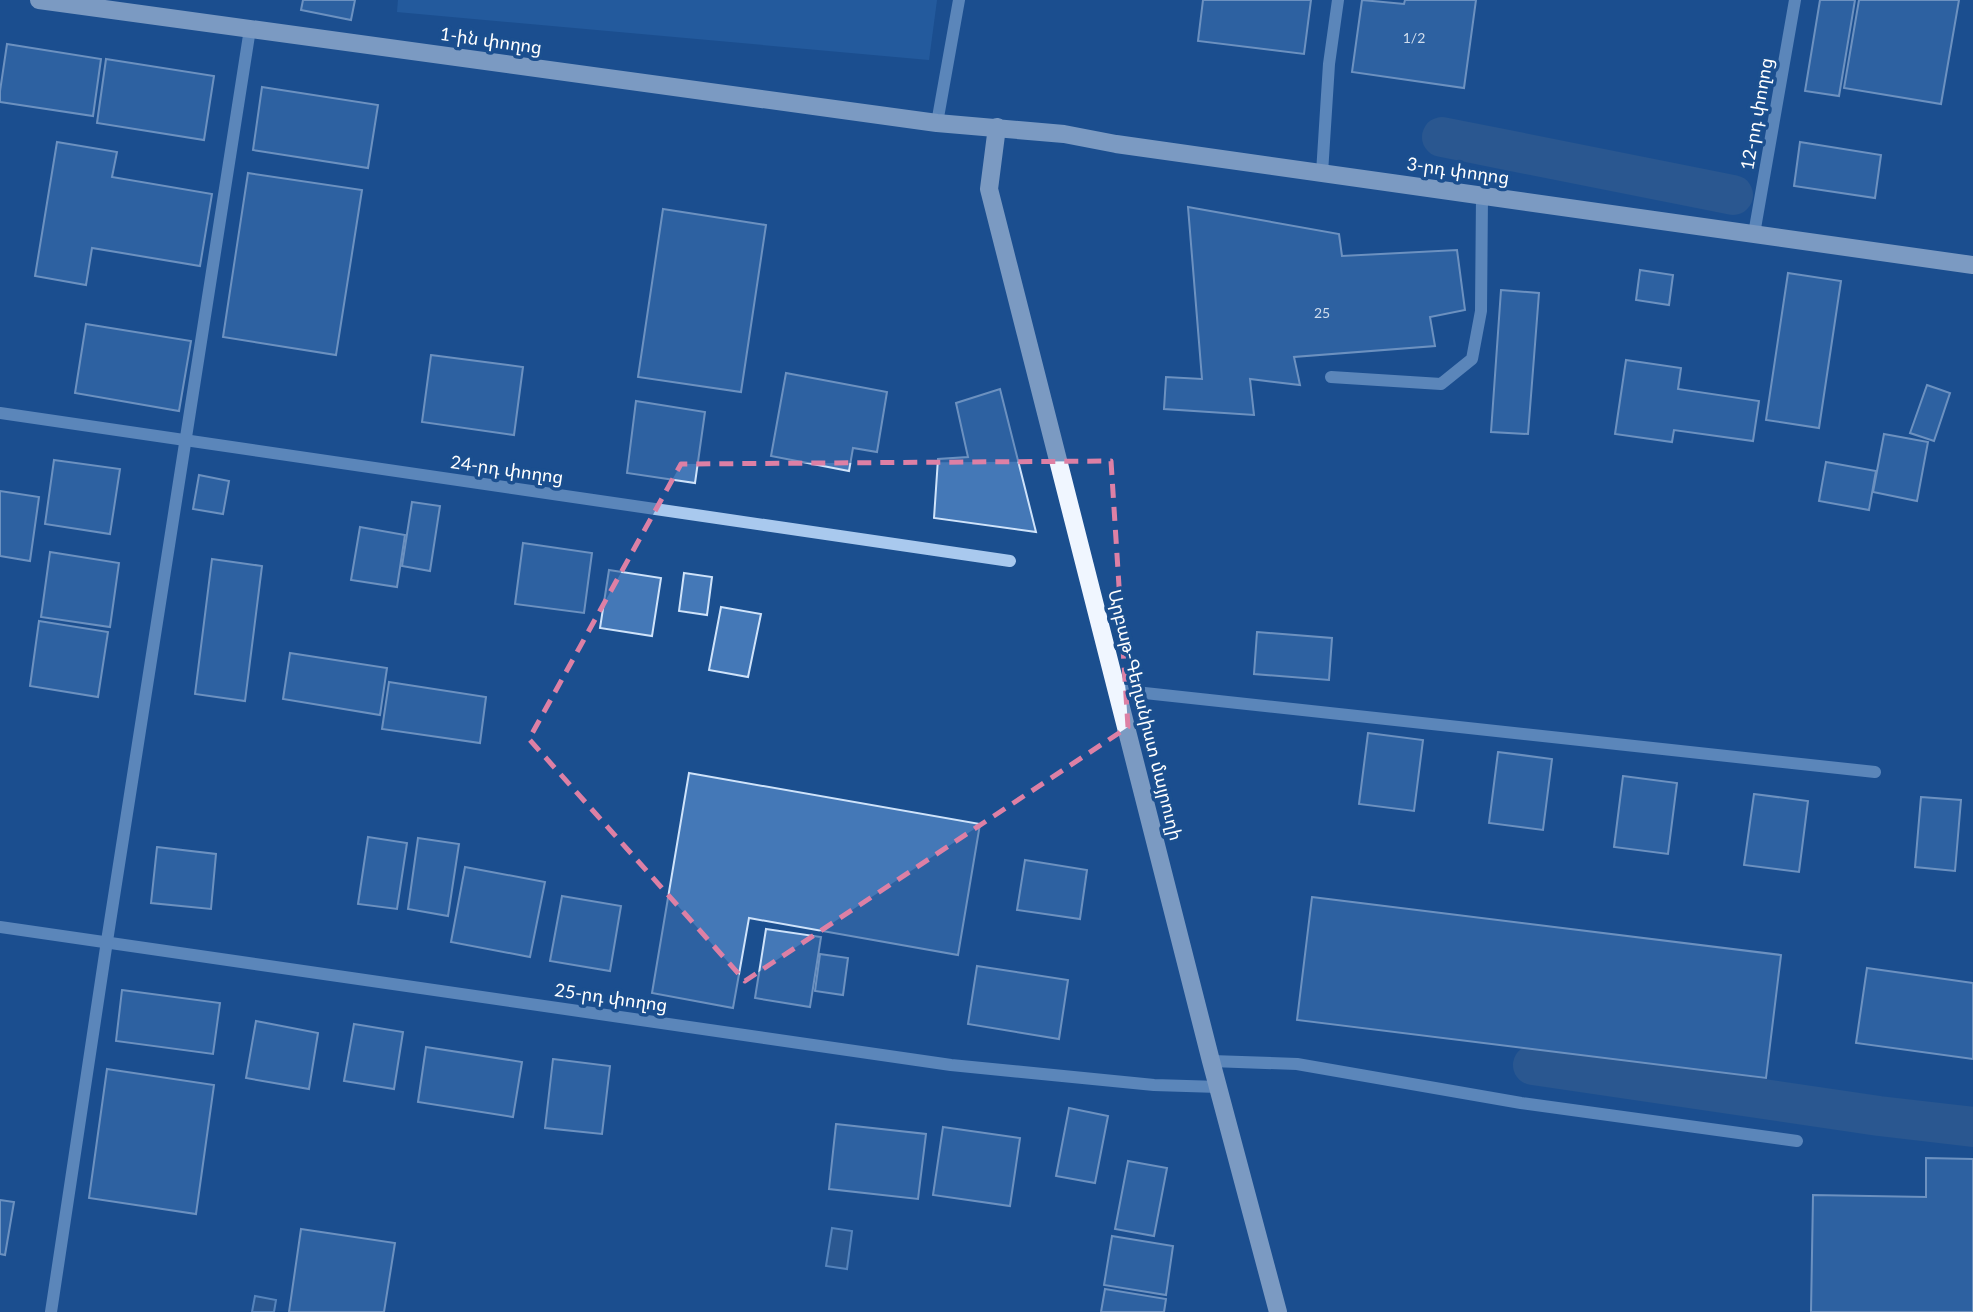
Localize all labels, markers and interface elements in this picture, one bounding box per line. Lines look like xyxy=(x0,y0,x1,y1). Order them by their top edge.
street label: 1-ին փողոց xyxy=(439,22,543,58)
house number: 1/2 xyxy=(1403,29,1425,46)
street label: 12-րդ փողոց xyxy=(1735,56,1777,172)
street label: 3-րդ փողոց xyxy=(1405,152,1511,188)
house number: 25 xyxy=(1314,304,1330,321)
street label: 24-րդ փողոց xyxy=(449,450,565,488)
street label: Արբաթ-Գեղանիստ մայրուղի xyxy=(1104,587,1188,843)
street label: 25-րդ փողոց xyxy=(553,978,669,1016)

